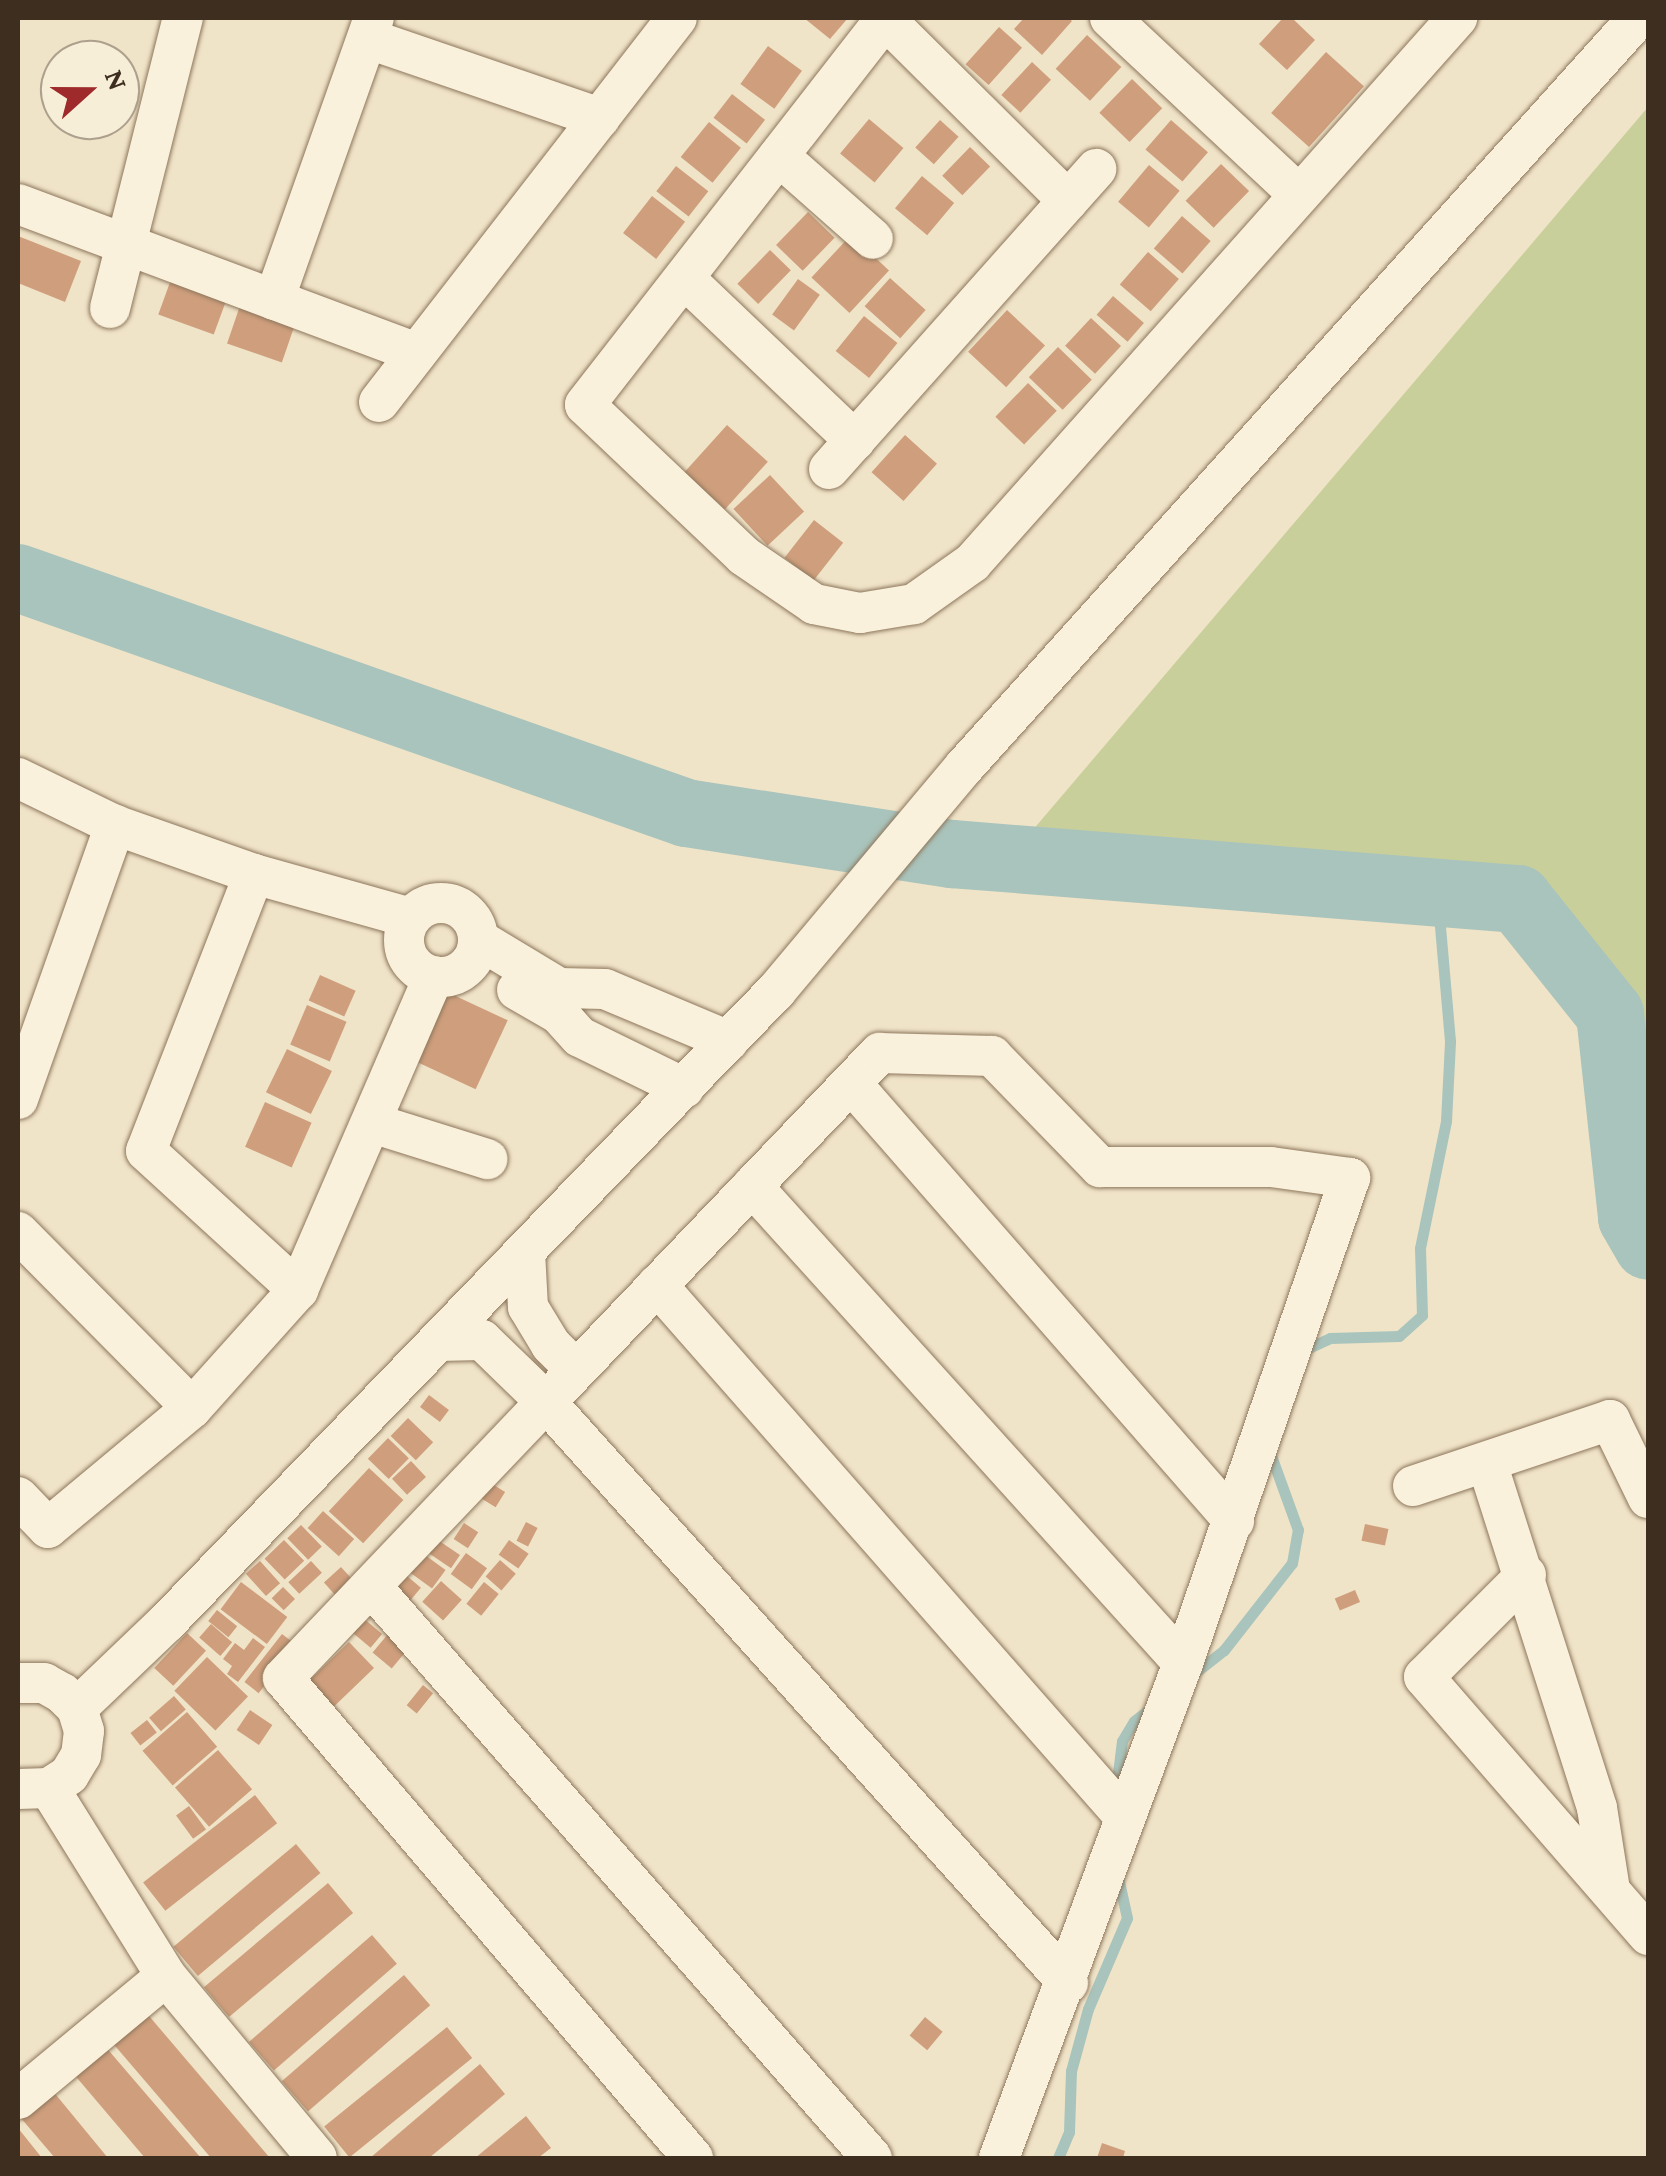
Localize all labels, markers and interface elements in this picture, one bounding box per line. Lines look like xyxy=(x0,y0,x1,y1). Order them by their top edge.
north arrow xyxy=(40,40,140,140)
text: N xyxy=(99,65,134,94)

